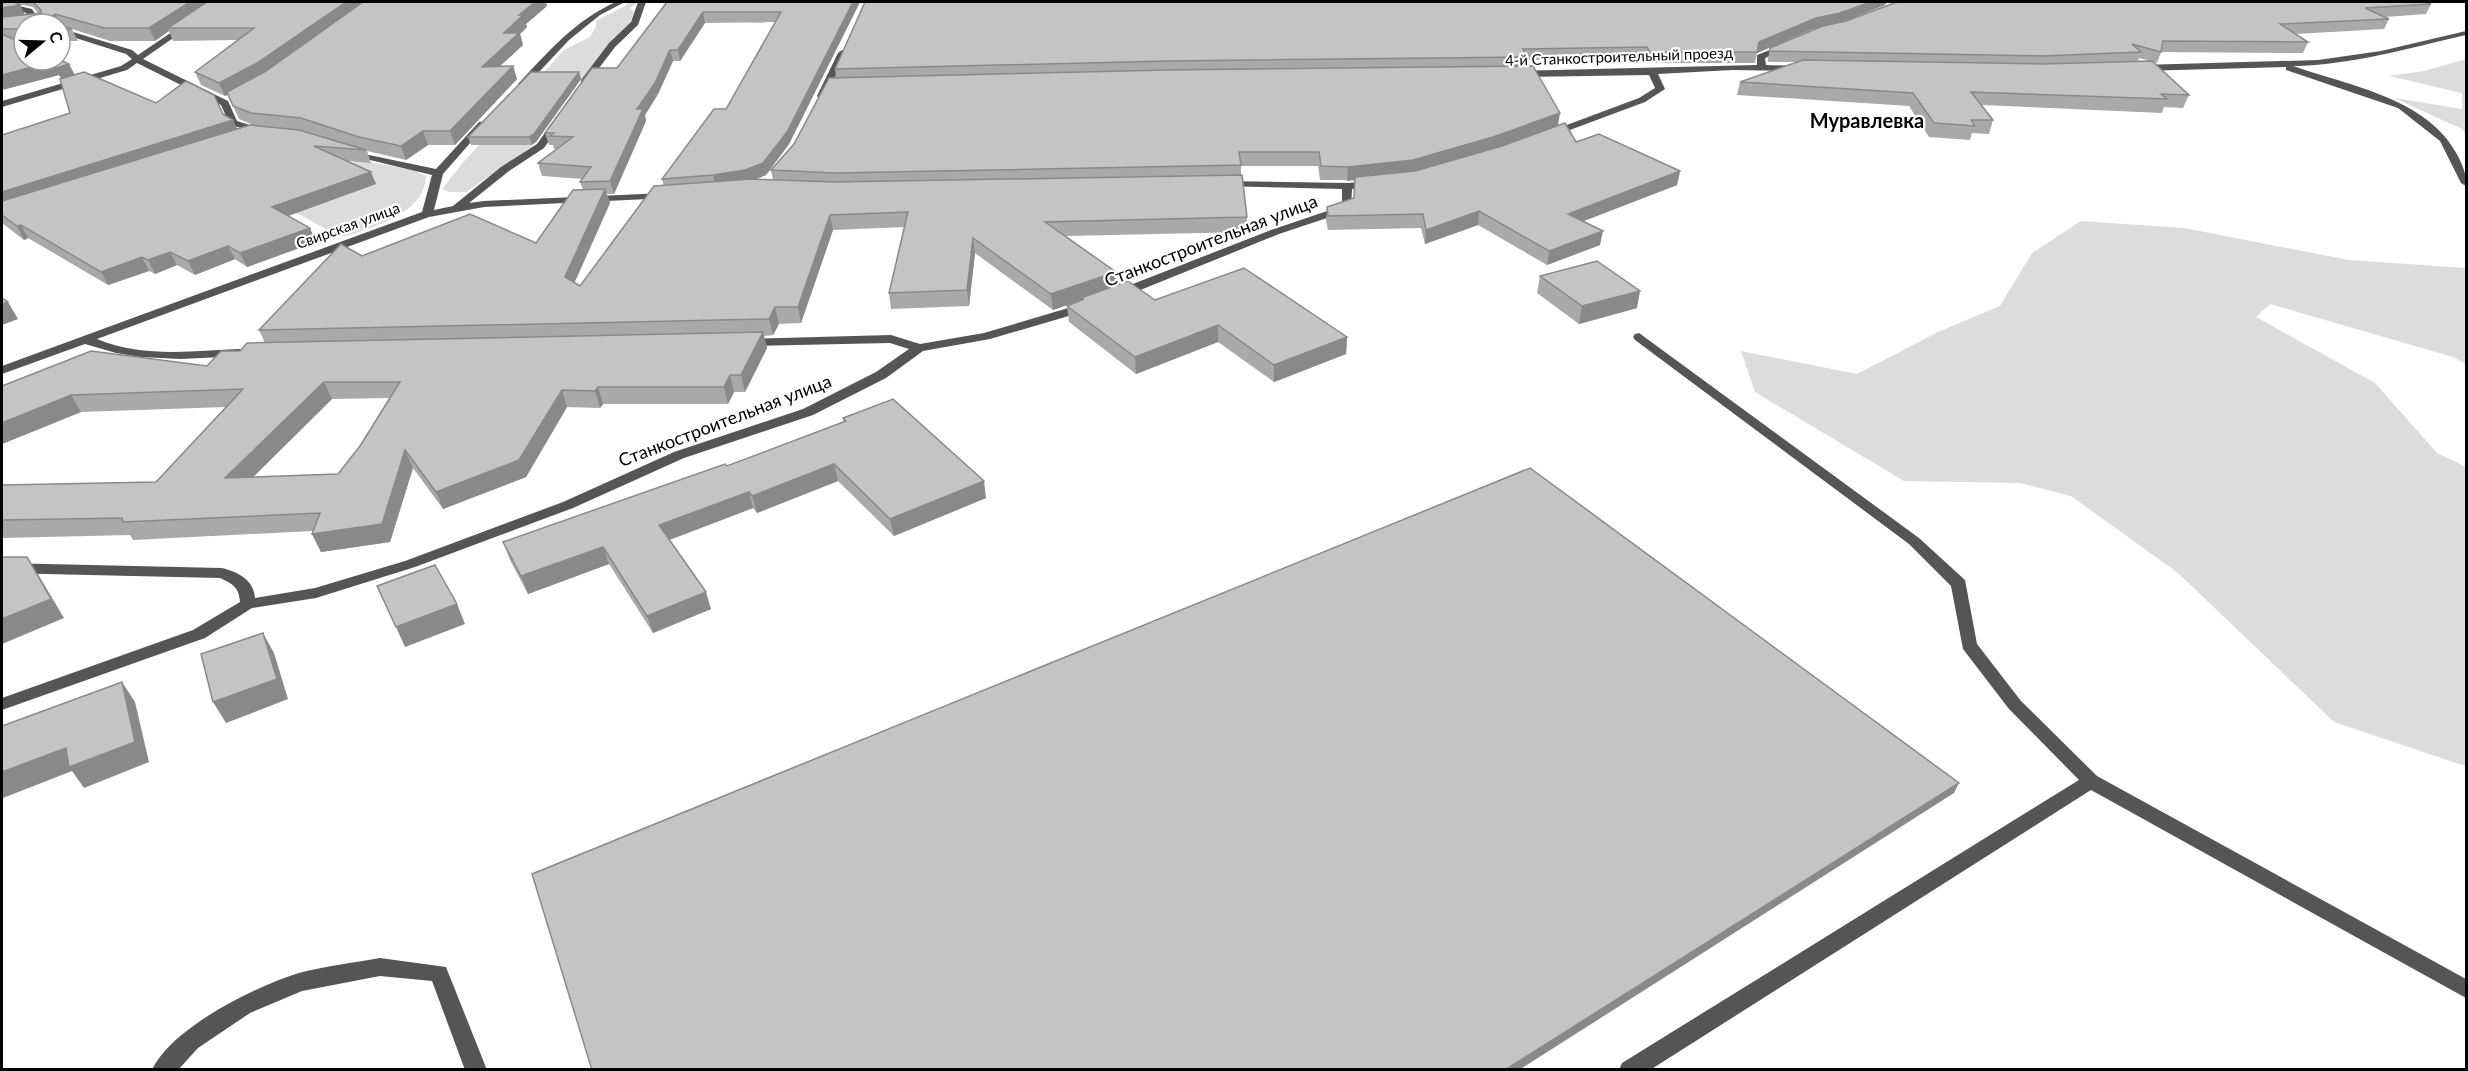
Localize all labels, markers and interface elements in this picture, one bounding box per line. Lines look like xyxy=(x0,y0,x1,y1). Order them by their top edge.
north arrow xyxy=(12,12,72,72)
text: С xyxy=(46,29,67,45)
street label: 4-й Станкостроительный проезд xyxy=(1505,43,1733,69)
district label: Муравлевка xyxy=(1810,108,1924,132)
street label: Станкостроительная улица xyxy=(1101,189,1320,291)
street label: Свирская улица xyxy=(293,198,402,252)
street label: Станкостроительная улица xyxy=(615,369,834,471)

